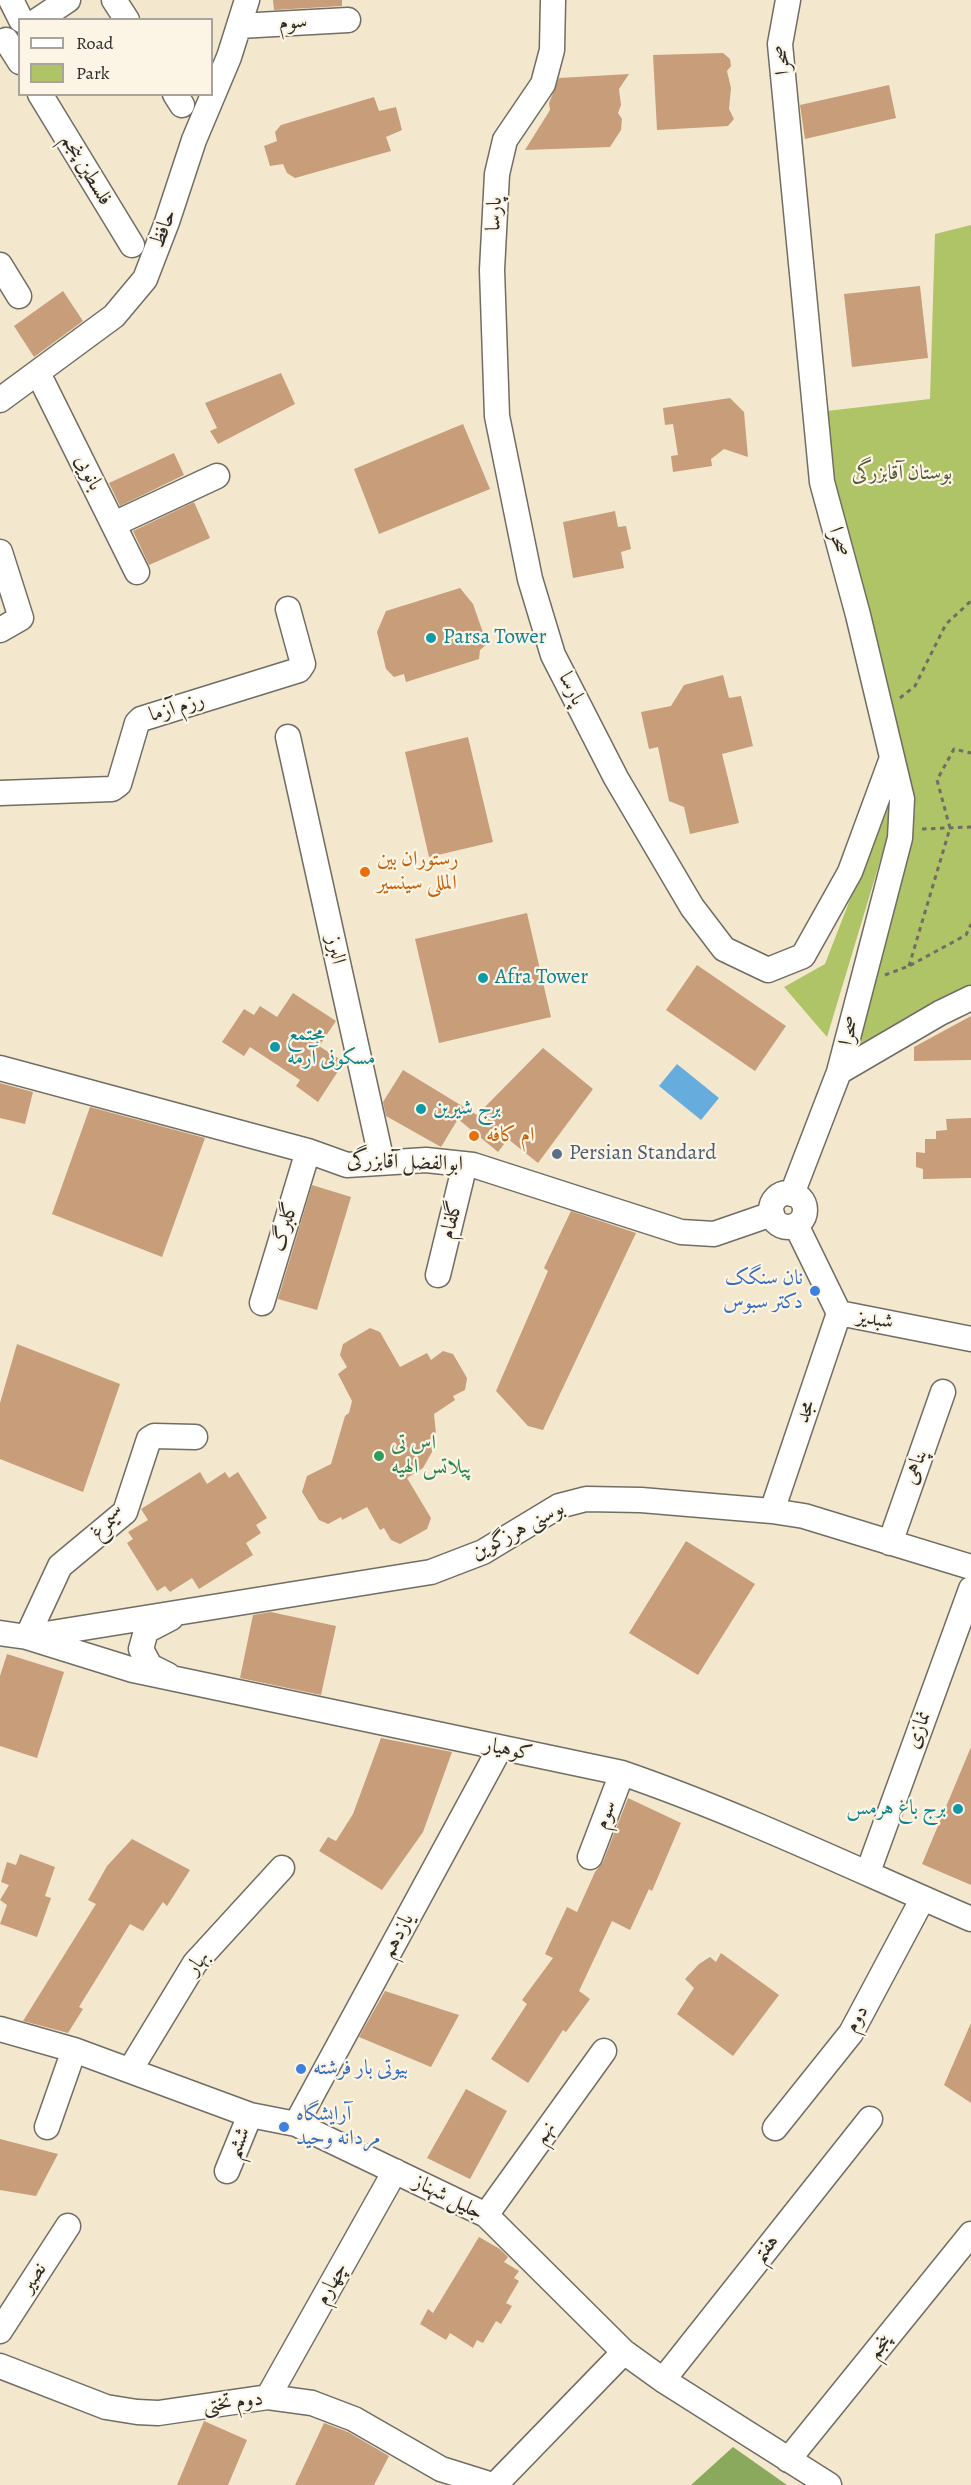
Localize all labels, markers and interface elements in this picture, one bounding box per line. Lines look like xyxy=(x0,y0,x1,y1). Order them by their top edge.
street label: سوم xyxy=(278,10,308,36)
legend xyxy=(18,18,213,96)
text: Road xyxy=(76,31,113,55)
street label: صحرا xyxy=(770,44,796,76)
text: Park xyxy=(76,61,110,85)
street label: فلسطین پنجم xyxy=(55,130,117,210)
street label: پارسا xyxy=(482,196,508,232)
street label: حافظ xyxy=(145,206,183,252)
street label: بانویی xyxy=(68,451,108,495)
park label: بوستان آقابزرگی xyxy=(852,461,952,487)
street label: صحرا xyxy=(822,524,854,560)
place label: Parsa Tower xyxy=(443,625,547,651)
marker: Parsa Tower xyxy=(424,631,438,645)
street label: پارسا xyxy=(552,668,590,710)
street label: رزم آزما xyxy=(146,688,208,728)
place label: رستوران بین المللی سینسیر xyxy=(377,847,459,897)
marker: رستوران بین المللی سینسیر xyxy=(358,865,372,879)
street label: البرز xyxy=(320,934,350,966)
place label: Afra Tower xyxy=(495,965,588,991)
marker: Afra Tower xyxy=(476,971,490,985)
street label: صحرا xyxy=(834,1013,866,1049)
place label: مجتمع مسکونی آرمه xyxy=(287,1022,375,1072)
marker: مجتمع مسکونی آرمه xyxy=(268,1040,282,1054)
place label: برج شیرین xyxy=(433,1096,501,1122)
marker: برج شیرین xyxy=(414,1102,428,1116)
place label: ام کافه xyxy=(486,1123,535,1149)
marker: ام کافه xyxy=(467,1129,481,1143)
place label: Persian Standard xyxy=(569,1141,716,1167)
marker: Persian Standard xyxy=(550,1147,564,1161)
street label: ابوالفضل آقابزرگی xyxy=(346,1148,464,1178)
street label: گلفام xyxy=(435,1198,469,1242)
street label: گلبرگ xyxy=(266,1199,304,1255)
place label: نان سنگک دکتر سبوس xyxy=(723,1266,803,1316)
marker: نان سنگک دکتر سبوس xyxy=(808,1284,822,1298)
street label: شبدیز xyxy=(855,1304,895,1336)
street label: مجد xyxy=(790,1397,822,1427)
place label: اس تی پیلاتس الهیه xyxy=(391,1431,472,1481)
street label: پناهی xyxy=(898,1446,934,1488)
marker: اس تی پیلاتس الهیه xyxy=(372,1449,386,1463)
street label: بوسنی هرزگوین xyxy=(467,1496,569,1566)
street label: سیمرغ xyxy=(85,1501,131,1545)
street label: نمازی xyxy=(901,1708,937,1752)
street label: کوهیار xyxy=(481,1733,535,1767)
place label: برج باغ هرمس xyxy=(846,1796,946,1822)
street label: سوم xyxy=(589,1797,623,1833)
marker: برج باغ هرمس xyxy=(951,1802,965,1816)
street label: یازدهم xyxy=(376,1909,420,1963)
street label: بهار xyxy=(181,1946,215,1980)
street label: دوم xyxy=(839,2001,875,2037)
place label: بیوتی بار فرشته xyxy=(313,2056,408,2082)
marker: بیوتی بار فرشته xyxy=(294,2062,308,2076)
place label: آرایشگاه مردانه وحید xyxy=(296,2102,380,2152)
street label: نهم xyxy=(528,2117,562,2149)
marker: آرایشگاه مردانه وحید xyxy=(277,2120,291,2134)
street label: ششم xyxy=(221,2123,257,2163)
street label: جلیل شهناز xyxy=(409,2170,487,2226)
street label: هفتم xyxy=(747,2230,785,2268)
street label: نصیر xyxy=(15,2258,53,2298)
street label: چهارم xyxy=(310,2258,354,2310)
street label: پنجم xyxy=(862,2329,898,2365)
street label: دوم تختی xyxy=(202,2387,264,2419)

